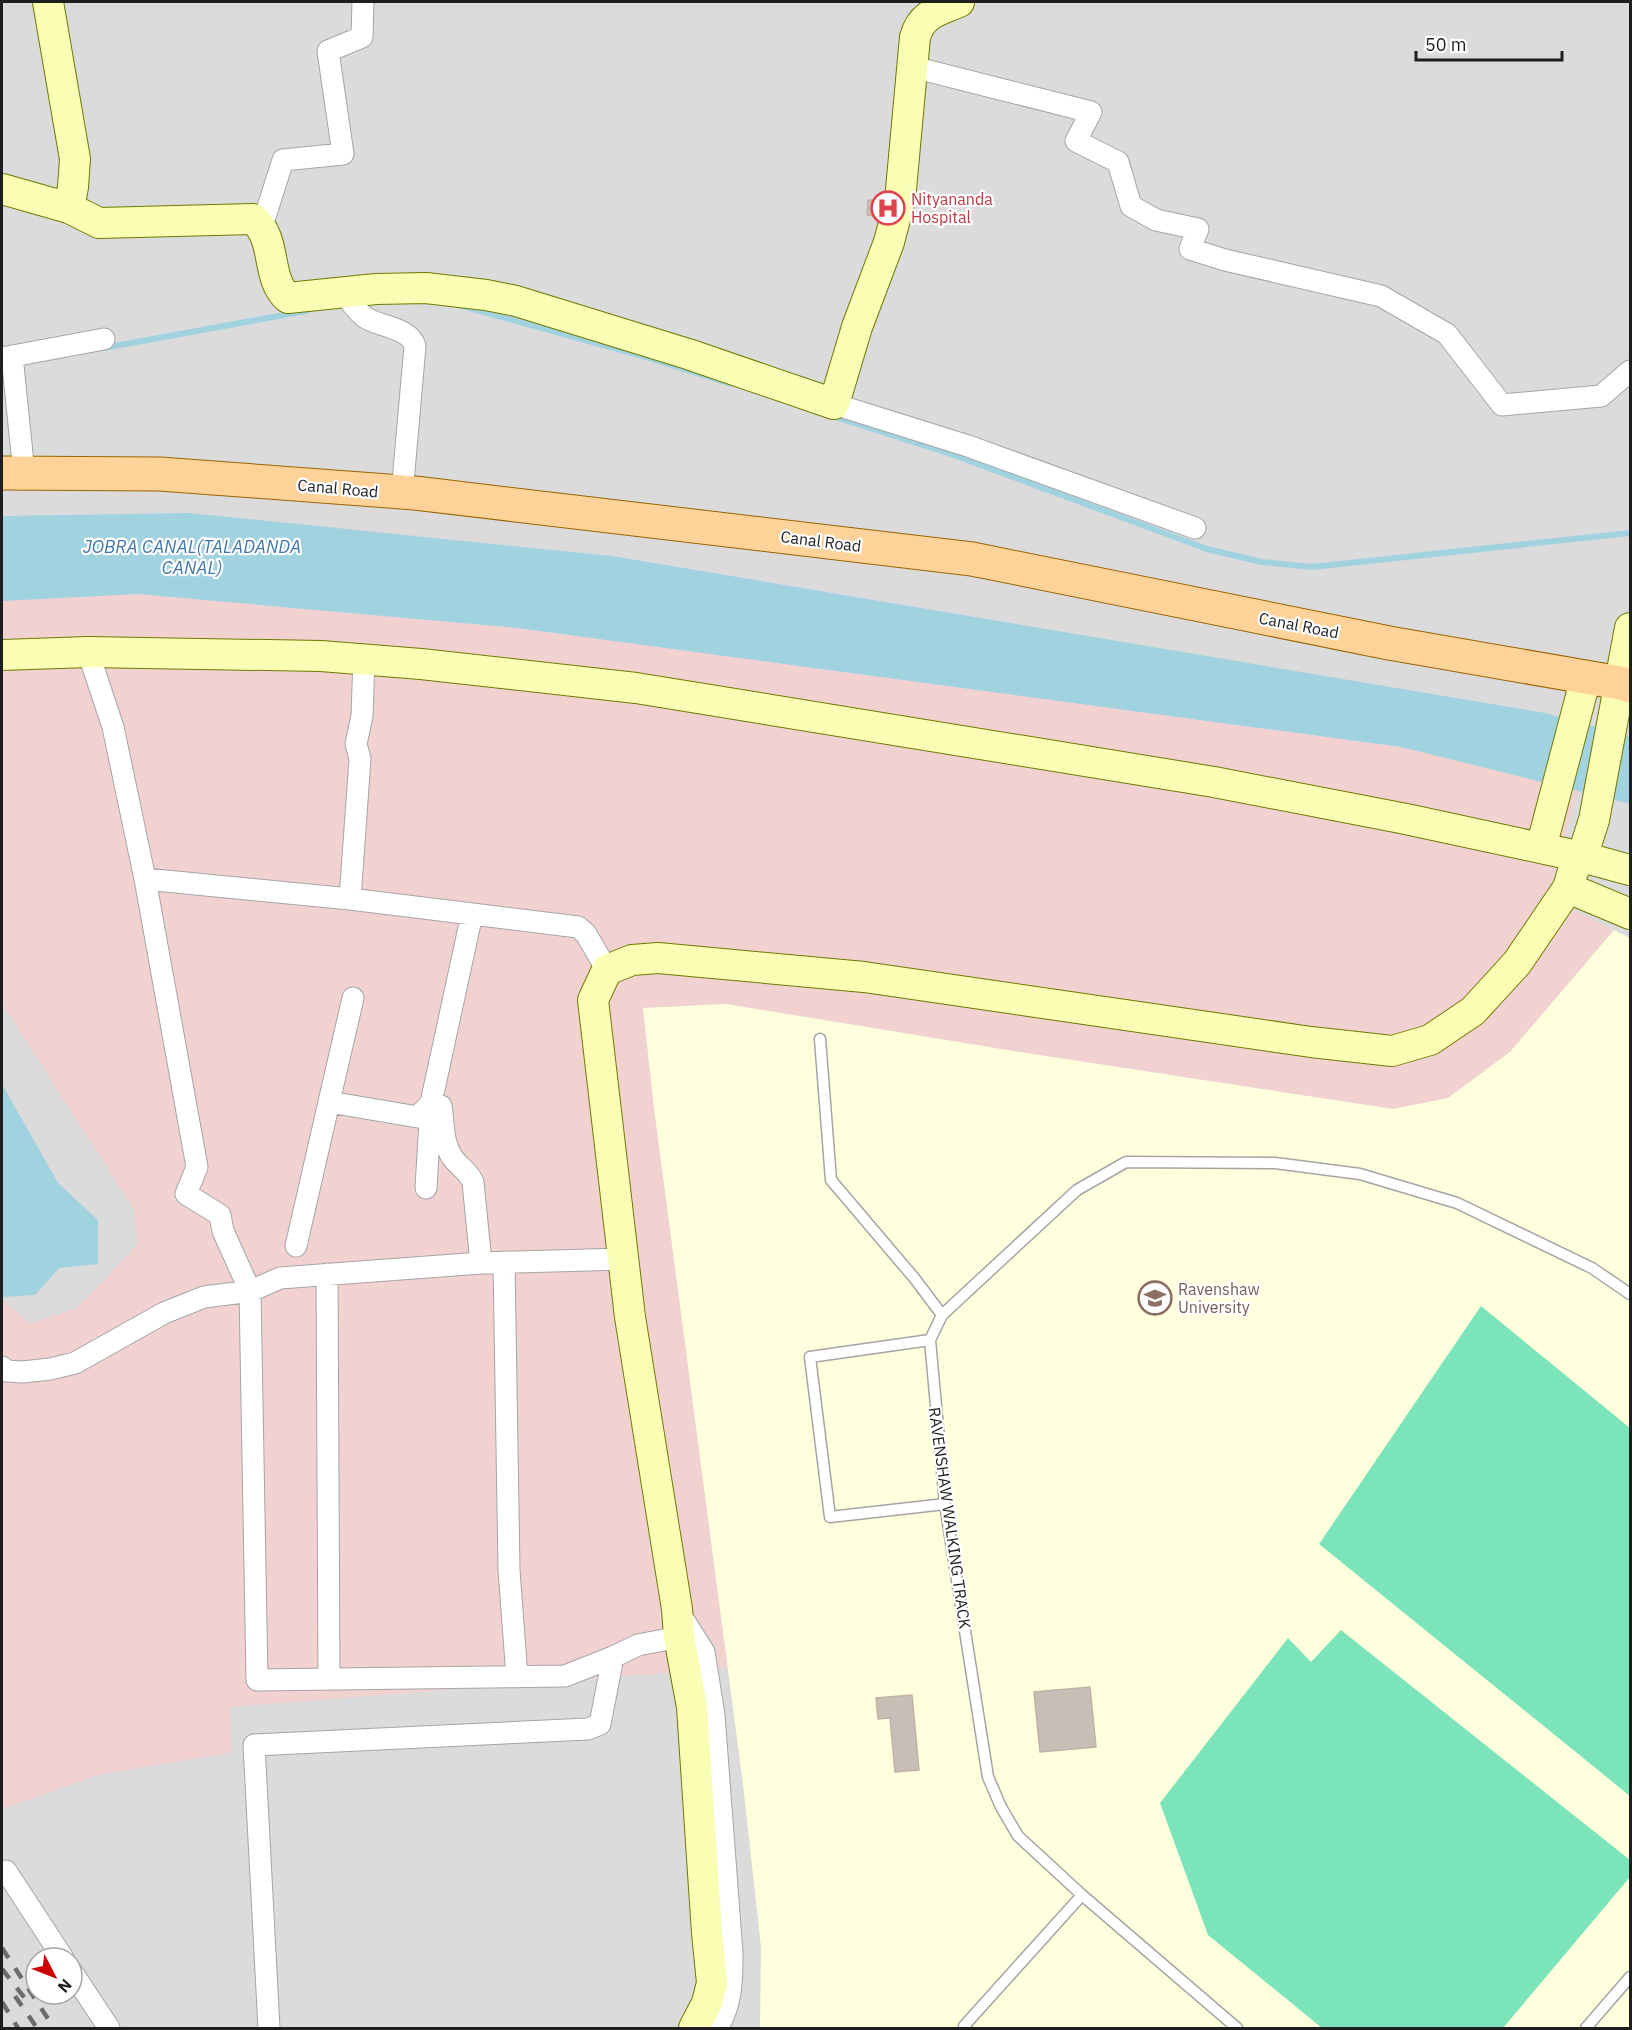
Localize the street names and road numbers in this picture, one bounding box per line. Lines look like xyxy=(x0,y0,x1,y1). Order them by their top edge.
street label: Canal Road xyxy=(297,475,379,501)
street label: Canal Road xyxy=(780,526,862,556)
street label: Canal Road xyxy=(1257,607,1341,643)
street label: RAVENSHAW WALKING TRACK xyxy=(925,1406,975,1630)

